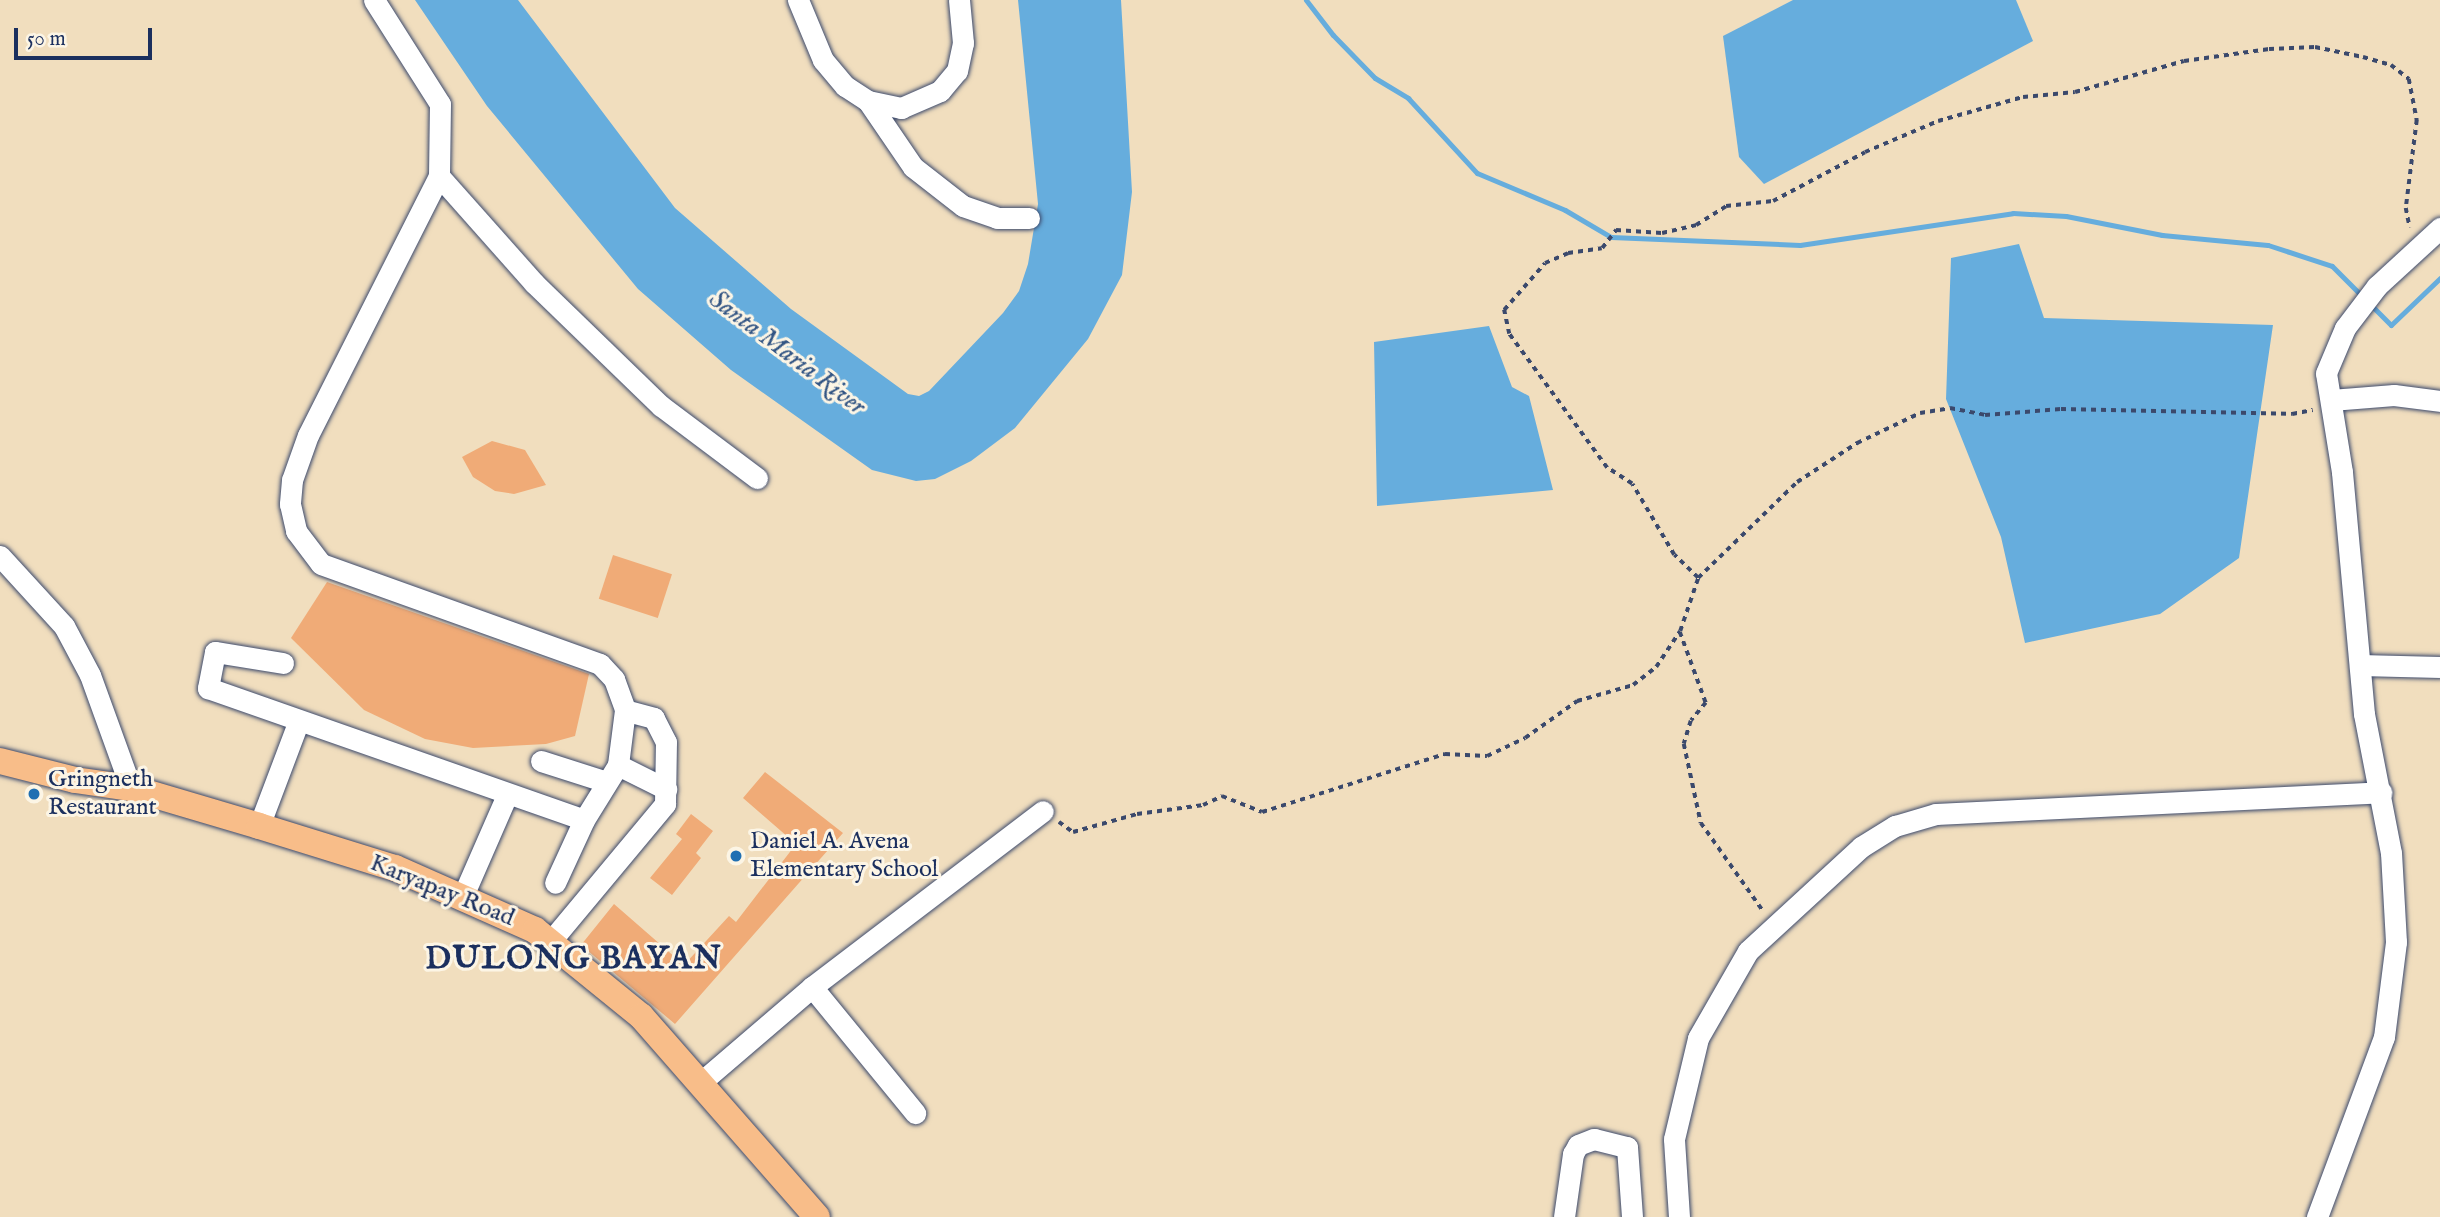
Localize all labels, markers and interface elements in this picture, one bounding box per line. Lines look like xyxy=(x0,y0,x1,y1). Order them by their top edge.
scale bar xyxy=(18,14,156,58)
text: 50 m xyxy=(27,26,66,53)
water label: Santa Maria River xyxy=(703,284,871,422)
place label: Gringneth Restaurant xyxy=(48,766,157,822)
marker: Gringneth Restaurant xyxy=(26,786,42,802)
place label: Daniel A. Avena Elementary School xyxy=(750,828,938,884)
marker: Daniel A. Avena Elementary School xyxy=(728,848,744,864)
street label: Karyapay Road xyxy=(366,849,518,933)
district label: DULONG BAYAN xyxy=(427,941,721,979)

